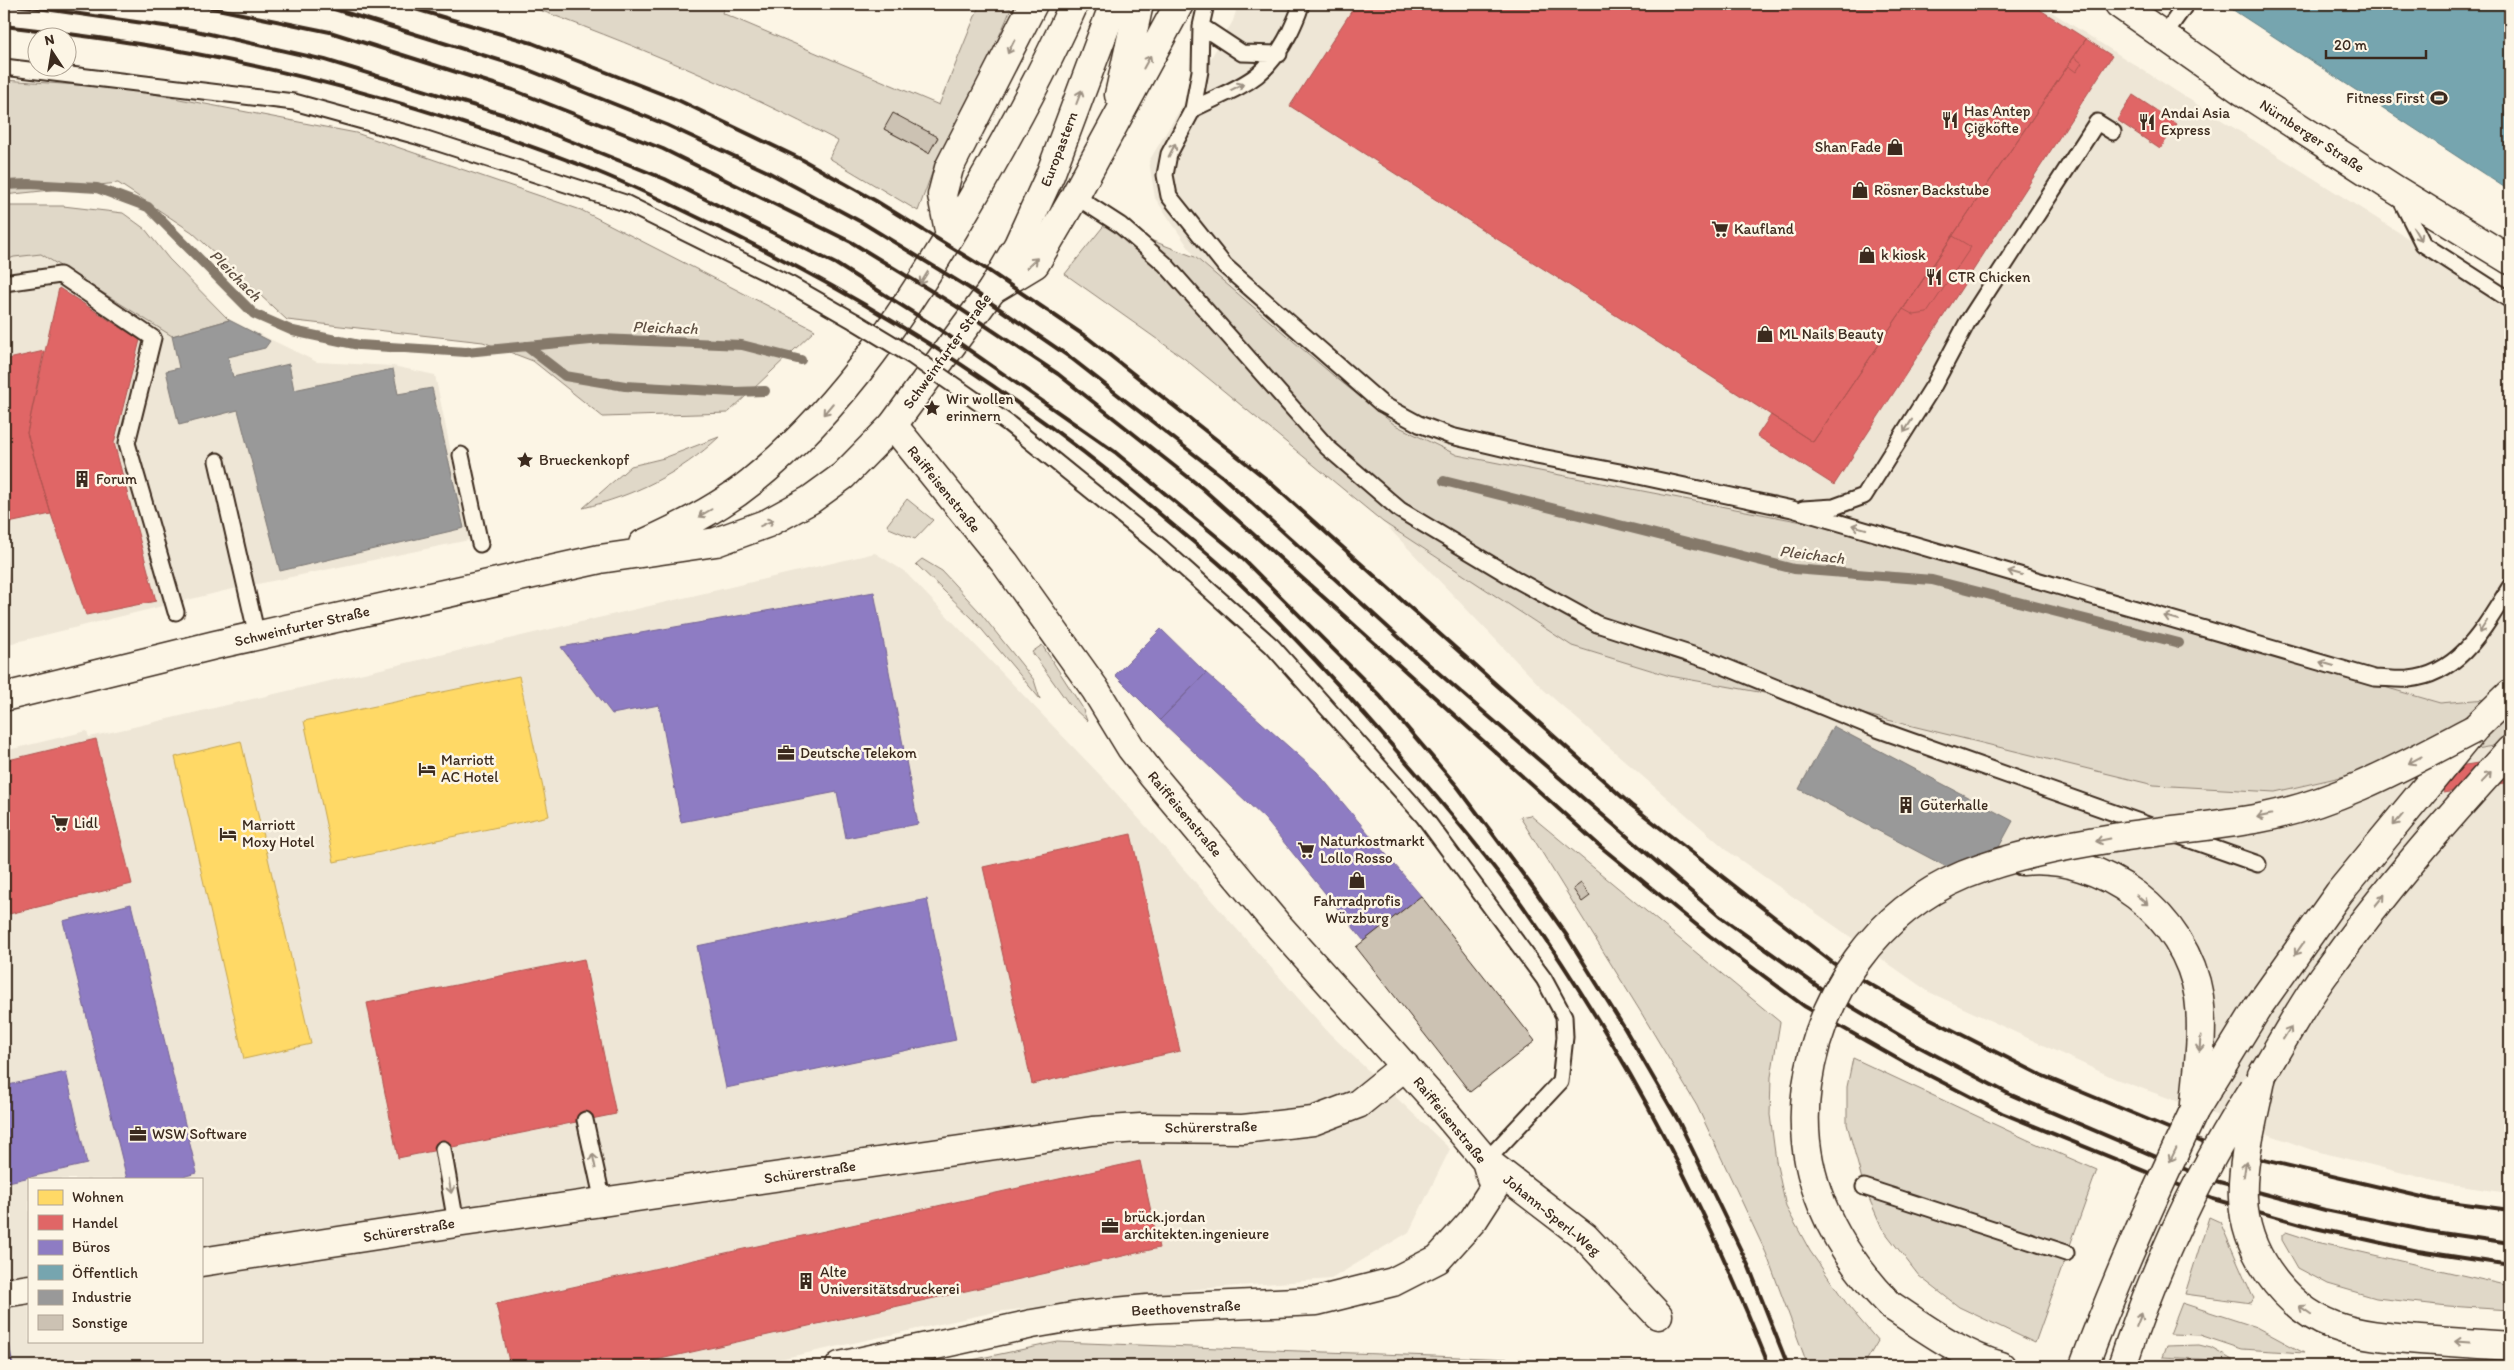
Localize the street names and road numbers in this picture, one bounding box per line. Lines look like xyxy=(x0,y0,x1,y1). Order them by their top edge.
street label: Nürnberger Straße xyxy=(2256,95,2368,177)
street label: Europastern xyxy=(1036,108,1082,189)
street label: Schweinfurter Straße xyxy=(899,290,995,412)
street label: Raiffeisenstraße xyxy=(903,442,985,536)
street label: Schweinfurter Straße xyxy=(233,602,371,650)
street label: Raiffeisenstraße xyxy=(1144,767,1226,861)
street label: Raiffeisenstraße xyxy=(1409,1073,1491,1167)
street label: Schürerstraße xyxy=(1165,1117,1257,1137)
street label: Schürerstraße xyxy=(763,1157,857,1187)
street label: Johann-Sperl-Weg xyxy=(1500,1170,1604,1260)
street label: Schürerstraße xyxy=(362,1214,456,1246)
street label: Beethovenstraße xyxy=(1131,1296,1241,1320)

